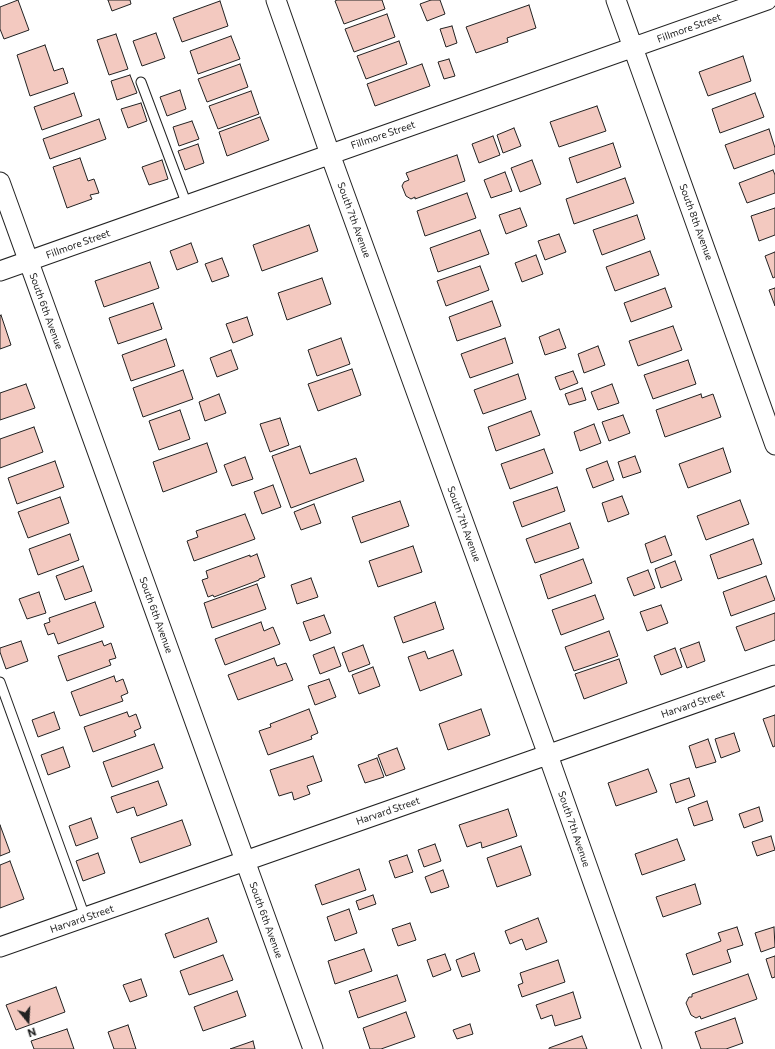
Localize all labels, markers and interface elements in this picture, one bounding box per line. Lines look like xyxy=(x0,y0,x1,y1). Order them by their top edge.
street label: Fillmore Street xyxy=(655,11,723,45)
street label: Fillmore Street xyxy=(349,118,417,152)
street label: South 7th Avenue xyxy=(335,181,373,259)
street label: South 8th Avenue xyxy=(677,182,715,262)
street label: Fillmore Street xyxy=(44,227,112,261)
street label: South 6th Avenue xyxy=(27,271,65,351)
street label: South 7th Avenue xyxy=(445,485,483,563)
street label: South 6th Avenue xyxy=(137,575,175,655)
street label: Harvard Street xyxy=(659,687,727,721)
street label: South 7th Avenue xyxy=(555,789,593,869)
street label: Harvard Street xyxy=(354,794,422,828)
street label: South 6th Avenue xyxy=(247,880,285,960)
street label: Harvard Street xyxy=(48,902,116,936)
north arrow xyxy=(8,1001,48,1041)
text: N xyxy=(26,1025,38,1040)

